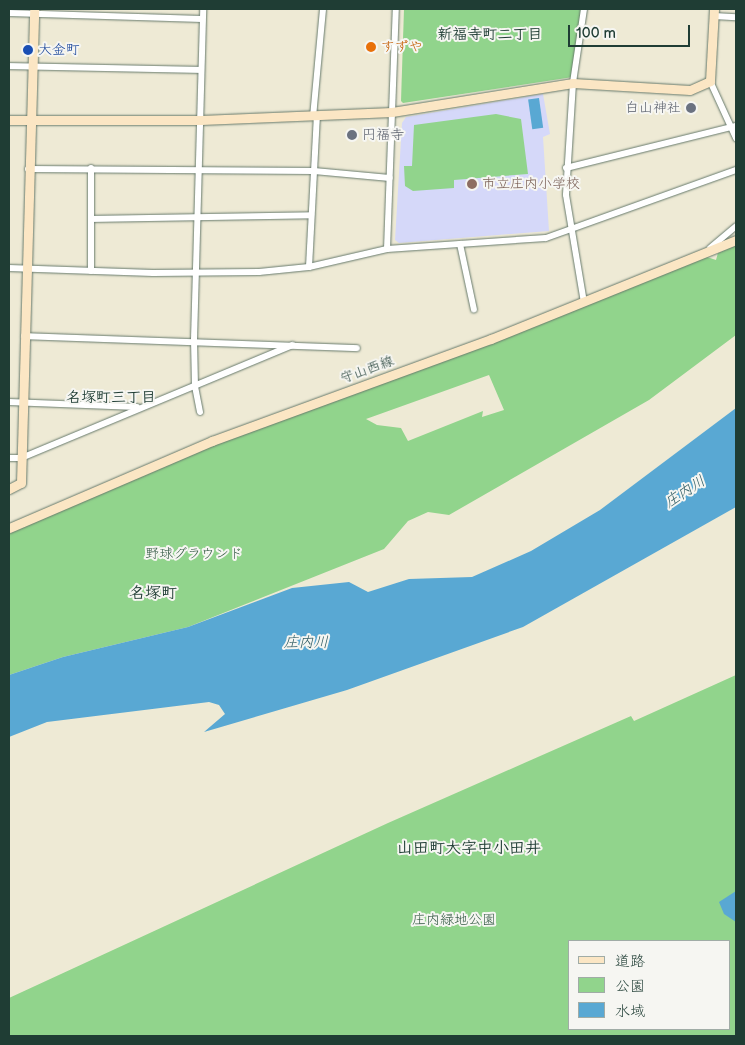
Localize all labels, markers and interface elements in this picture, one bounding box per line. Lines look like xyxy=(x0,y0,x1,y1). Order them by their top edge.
scale bar xyxy=(570,15,692,47)
text: 100 m xyxy=(576,24,616,43)
district label: 新福寺町二丁目 xyxy=(438,26,542,44)
place label: すずや xyxy=(381,39,423,55)
marker: すずや xyxy=(365,41,377,53)
place label: 大金町 xyxy=(38,42,80,58)
marker: 大金町 xyxy=(22,44,34,56)
place label: 白山神社 xyxy=(625,100,681,116)
marker: 白山神社 xyxy=(685,102,697,114)
place label: 円福寺 xyxy=(362,127,404,143)
marker: 円福寺 xyxy=(346,129,358,141)
place label: 市立庄内小学校 xyxy=(482,176,580,192)
marker: 市立庄内小学校 xyxy=(466,178,478,190)
street label: 守山西線 xyxy=(338,353,396,387)
district label: 名塚町三丁目 xyxy=(66,389,156,407)
water label: 庄内川 xyxy=(661,472,709,512)
park label: 野球グラウンド xyxy=(145,546,243,562)
district label: 名塚町 xyxy=(129,584,177,604)
water label: 庄内川 xyxy=(284,634,328,652)
district label: 山田町大字中小田井 xyxy=(397,839,541,859)
park label: 庄内緑地公園 xyxy=(412,912,496,928)
legend xyxy=(568,940,730,1030)
text: 道路 xyxy=(615,952,645,971)
text: 公園 xyxy=(615,977,645,996)
text: 水域 xyxy=(615,1002,645,1021)

